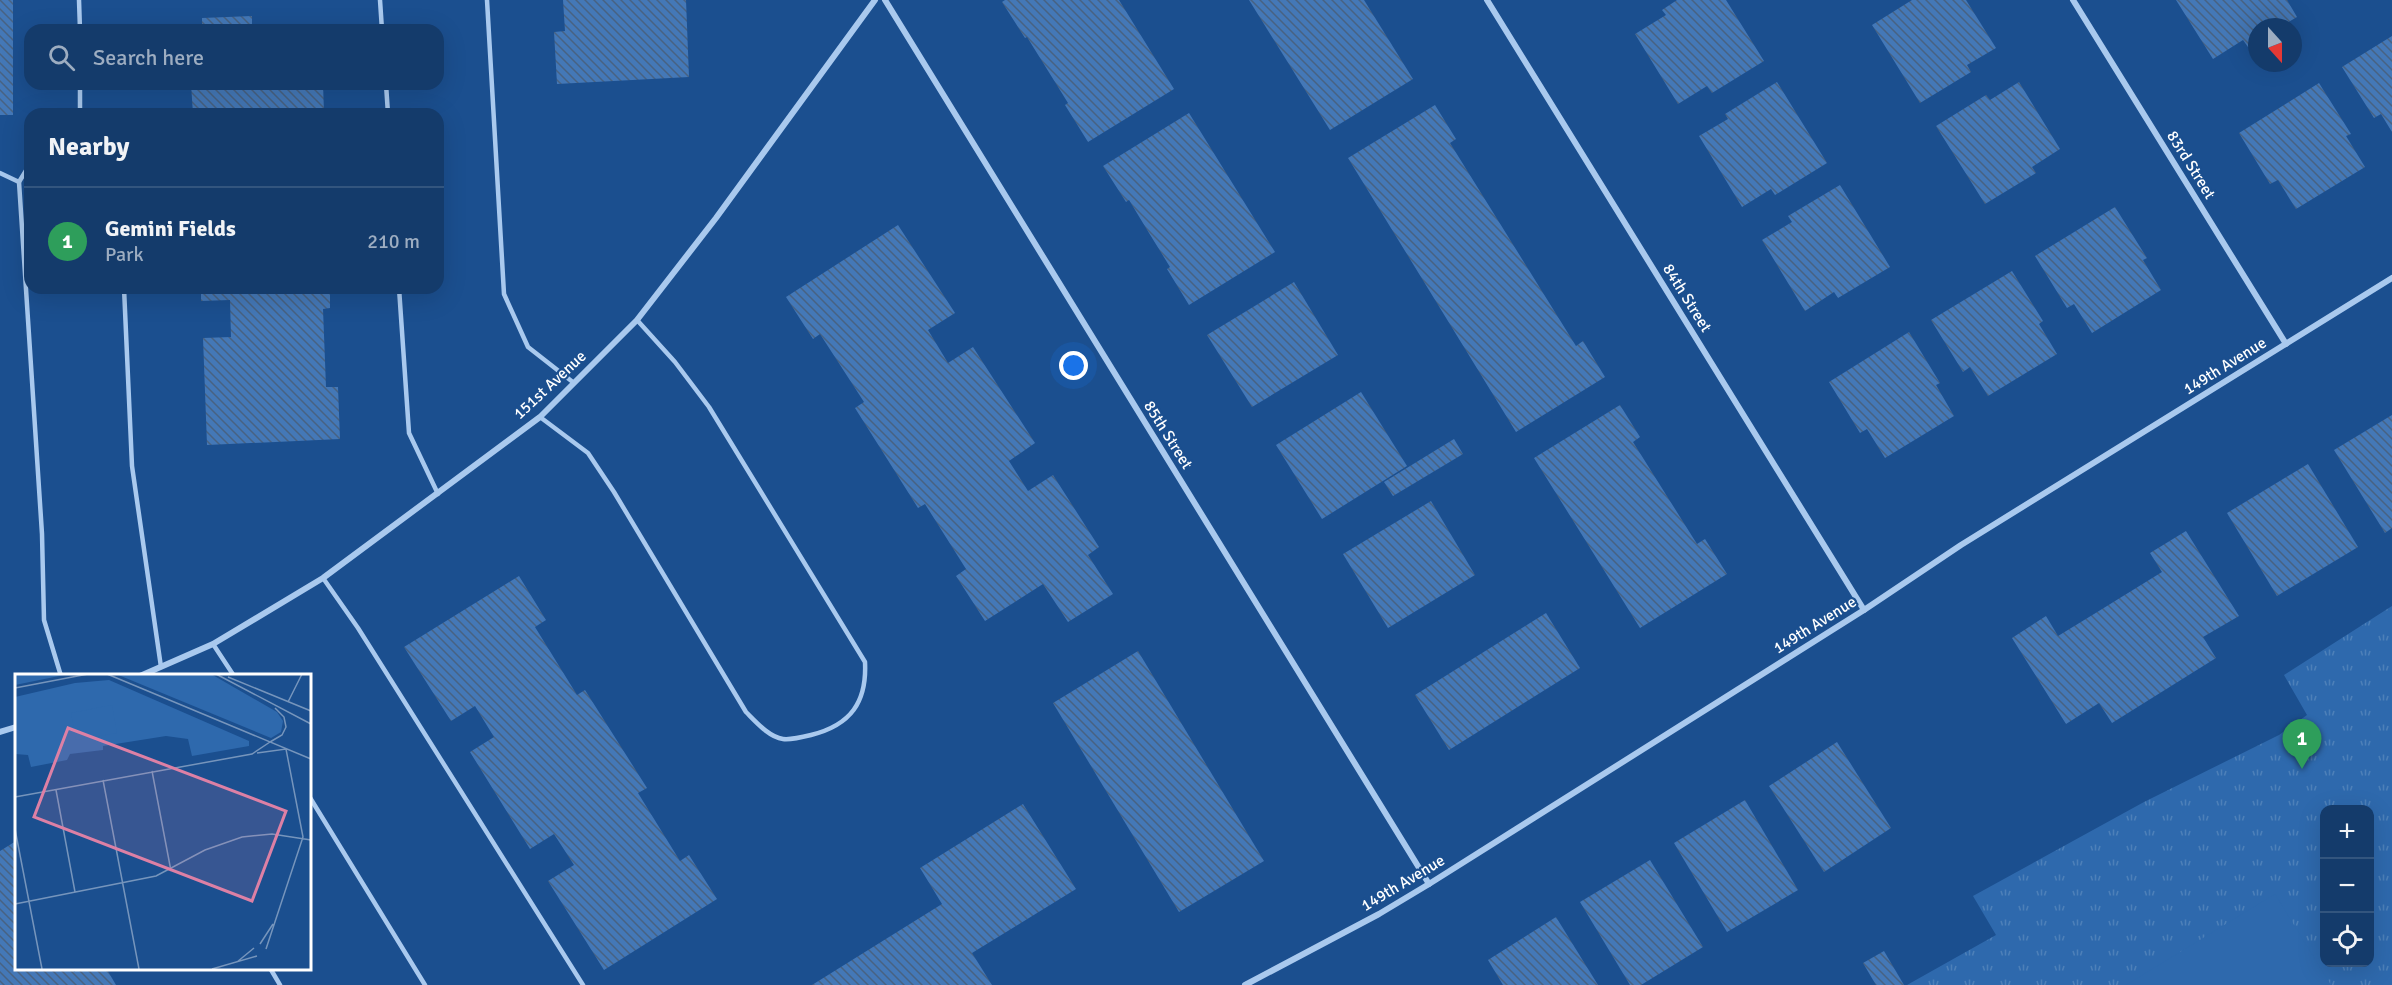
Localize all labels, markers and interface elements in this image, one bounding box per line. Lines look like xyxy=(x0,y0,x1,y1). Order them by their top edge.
north arrow xyxy=(2248,18,2302,72)
search box xyxy=(24,24,444,90)
icon: search xyxy=(45,41,78,74)
text: Search here xyxy=(93,44,204,71)
street label: 83rd Street xyxy=(2162,127,2220,203)
text: Nearby xyxy=(48,131,129,163)
text: Gemini Fields xyxy=(105,215,236,242)
text: 1 xyxy=(62,229,73,254)
text: 210 m xyxy=(367,229,420,254)
text: Park xyxy=(105,242,143,267)
street label: 84th Street xyxy=(1658,260,1716,336)
street label: 149th Avenue xyxy=(2180,333,2270,399)
street label: 151st Avenue xyxy=(510,346,590,424)
your location xyxy=(1059,351,1088,380)
street label: 85th Street xyxy=(1139,397,1197,473)
street label: 149th Avenue xyxy=(1770,592,1860,658)
inset map xyxy=(15,674,310,970)
pin: 1 xyxy=(2282,720,2322,769)
map controls xyxy=(2320,805,2374,967)
button: + xyxy=(2320,805,2374,859)
street label: 149th Avenue xyxy=(1358,850,1448,916)
button: − xyxy=(2320,859,2374,913)
button: locate xyxy=(2320,913,2374,967)

